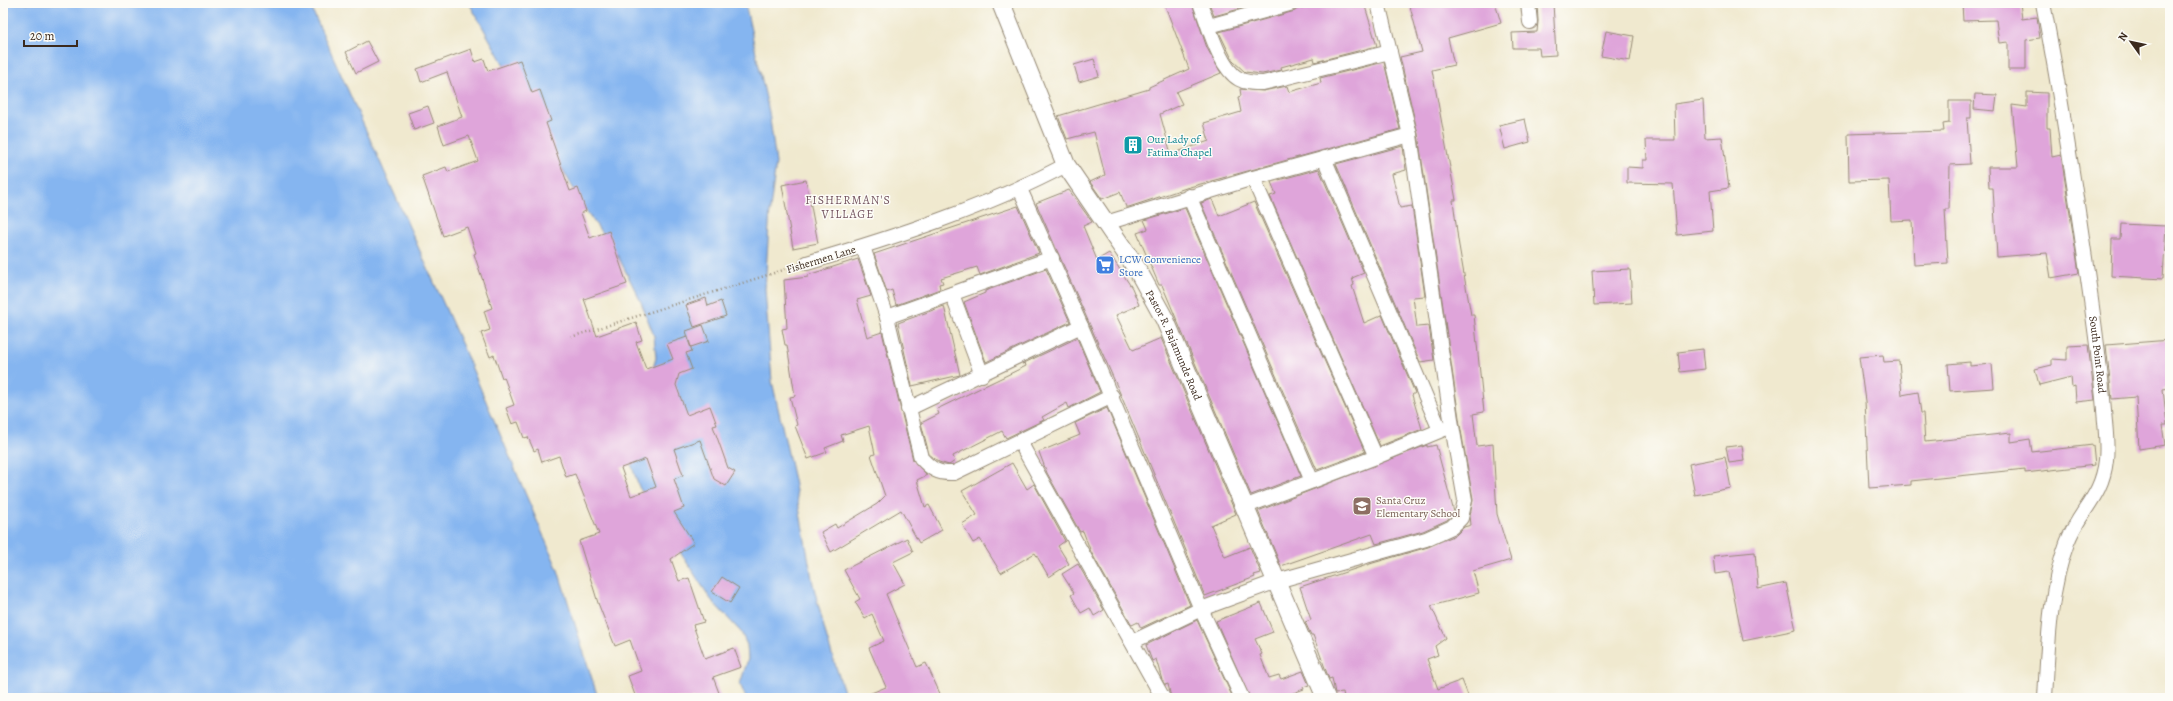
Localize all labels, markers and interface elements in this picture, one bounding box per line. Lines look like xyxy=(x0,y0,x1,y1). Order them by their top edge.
scale bar xyxy=(24,22,77,48)
north arrow xyxy=(2111,22,2151,62)
text: 20 m xyxy=(30,28,54,44)
text: N xyxy=(2115,29,2132,44)
place label: Our Lady of Fatima Chapel xyxy=(1147,132,1212,160)
building icon: Our Lady of Fatima Chapel xyxy=(1122,134,1144,156)
district label: FISHERMAN'S VILLAGE xyxy=(805,192,891,222)
street label: Fishermen Lane xyxy=(785,242,858,277)
place label: LCW Convenience Store xyxy=(1119,252,1201,280)
supermarket icon: LCW Convenience Store xyxy=(1094,254,1116,276)
street label: Pastor R. Bajamunde Road xyxy=(1142,287,1205,403)
street label: South Point Road xyxy=(2085,315,2109,394)
place label: Santa Cruz Elementary School xyxy=(1376,493,1461,521)
school or university icon: Santa Cruz Elementary School xyxy=(1351,495,1373,517)

